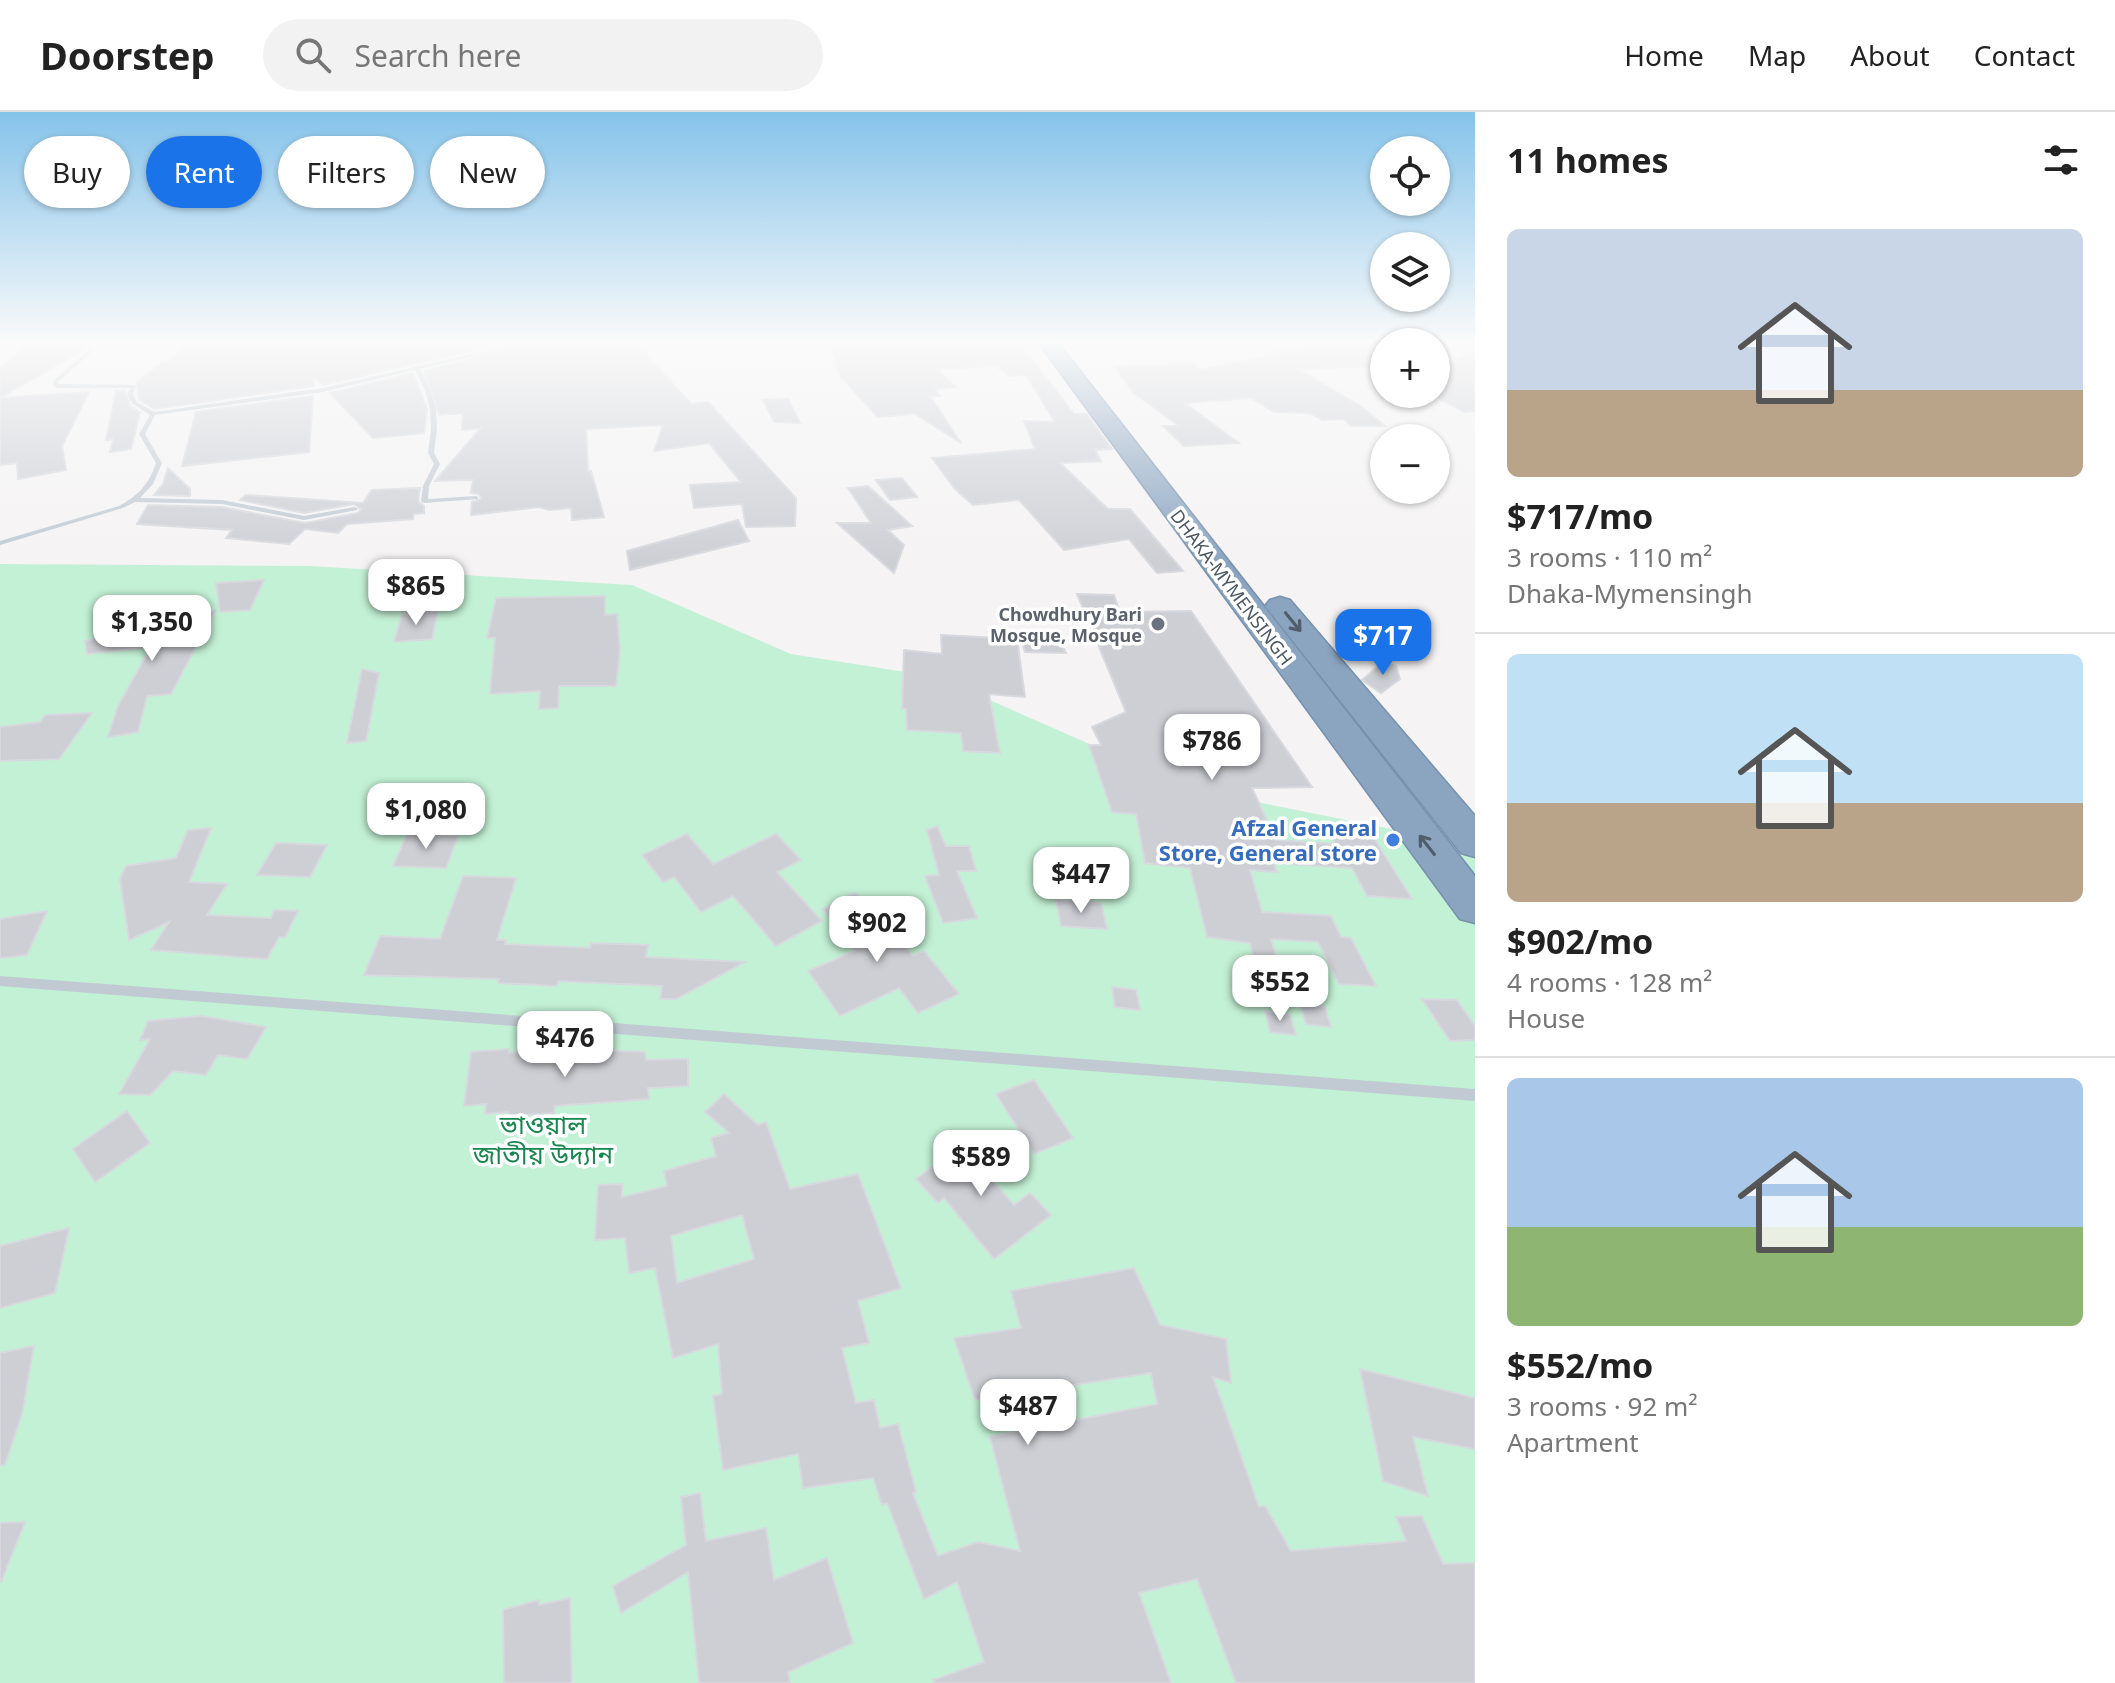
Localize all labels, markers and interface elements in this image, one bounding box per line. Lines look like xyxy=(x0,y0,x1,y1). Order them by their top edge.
search box xyxy=(263,19,823,91)
text: Doorstep xyxy=(40,29,215,81)
icon: search xyxy=(291,33,335,77)
text: Search here xyxy=(355,35,522,76)
text: Home xyxy=(1624,36,1704,74)
text: Map xyxy=(1748,36,1806,74)
text: About xyxy=(1850,36,1930,74)
text: Contact xyxy=(1974,36,2075,74)
chip: Buy xyxy=(24,136,130,208)
chip: Rent xyxy=(146,136,262,208)
chip: Filters xyxy=(278,136,414,208)
chip: New xyxy=(430,136,545,208)
map controls xyxy=(1370,136,1450,504)
button: locate xyxy=(1370,136,1450,216)
text: 11 homes xyxy=(1507,137,1669,183)
icon: filters xyxy=(2039,138,2083,182)
button: layers xyxy=(1370,232,1450,312)
icon: home xyxy=(1723,281,1867,425)
button: + xyxy=(1370,328,1450,408)
button: − xyxy=(1370,424,1450,504)
text: $717/mo xyxy=(1507,493,1653,539)
street label: DHAKA-MYMENSINGH xyxy=(1166,504,1298,670)
text: 3 rooms · 110 m² xyxy=(1507,539,1712,575)
pin: $865 xyxy=(369,559,463,627)
text: $865 xyxy=(386,567,446,603)
text: Dhaka-Mymensingh xyxy=(1507,575,1753,611)
pin: $1,350 xyxy=(87,595,217,663)
place label: Chowdhury Bari Mosque, Mosque xyxy=(990,602,1142,647)
text: $1,350 xyxy=(111,603,193,639)
pin: $717 xyxy=(1336,609,1430,677)
one-way arrow xyxy=(1284,611,1302,632)
marker: Chowdhury Bari Mosque, Mosque xyxy=(1149,615,1167,633)
text: $717 xyxy=(1353,617,1413,653)
icon: home xyxy=(1723,706,1867,850)
pin: $786 xyxy=(1165,714,1259,782)
text: $786 xyxy=(1182,722,1242,758)
pin: $1,080 xyxy=(361,783,491,851)
text: $1,080 xyxy=(385,791,467,827)
place label: Afzal General Store, General store xyxy=(1159,812,1377,867)
marker: Afzal General Store, General store xyxy=(1384,831,1402,849)
one-way arrow xyxy=(1419,835,1436,856)
pin: $447 xyxy=(1034,847,1128,915)
text: $447 xyxy=(1051,855,1111,891)
pin: $902 xyxy=(830,896,924,964)
text: $902 xyxy=(847,904,907,940)
text: $902/mo xyxy=(1507,918,1653,964)
pin: $552 xyxy=(1233,955,1327,1023)
text: $552 xyxy=(1250,963,1310,999)
text: 4 rooms · 128 m² xyxy=(1507,964,1712,1000)
text: House xyxy=(1507,1000,1585,1036)
pin: $476 xyxy=(518,1011,612,1079)
text: $476 xyxy=(535,1019,595,1055)
park label: ভাওয়াল জাতীয় উদ্যান xyxy=(472,1106,613,1172)
pin: $589 xyxy=(934,1130,1028,1198)
icon: home xyxy=(1723,1130,1867,1274)
text: $589 xyxy=(951,1138,1011,1174)
text: $552/mo xyxy=(1507,1342,1653,1388)
pin: $487 xyxy=(981,1379,1075,1447)
text: $487 xyxy=(998,1387,1058,1423)
text: 3 rooms · 92 m² xyxy=(1507,1388,1697,1424)
text: Apartment xyxy=(1507,1424,1639,1460)

